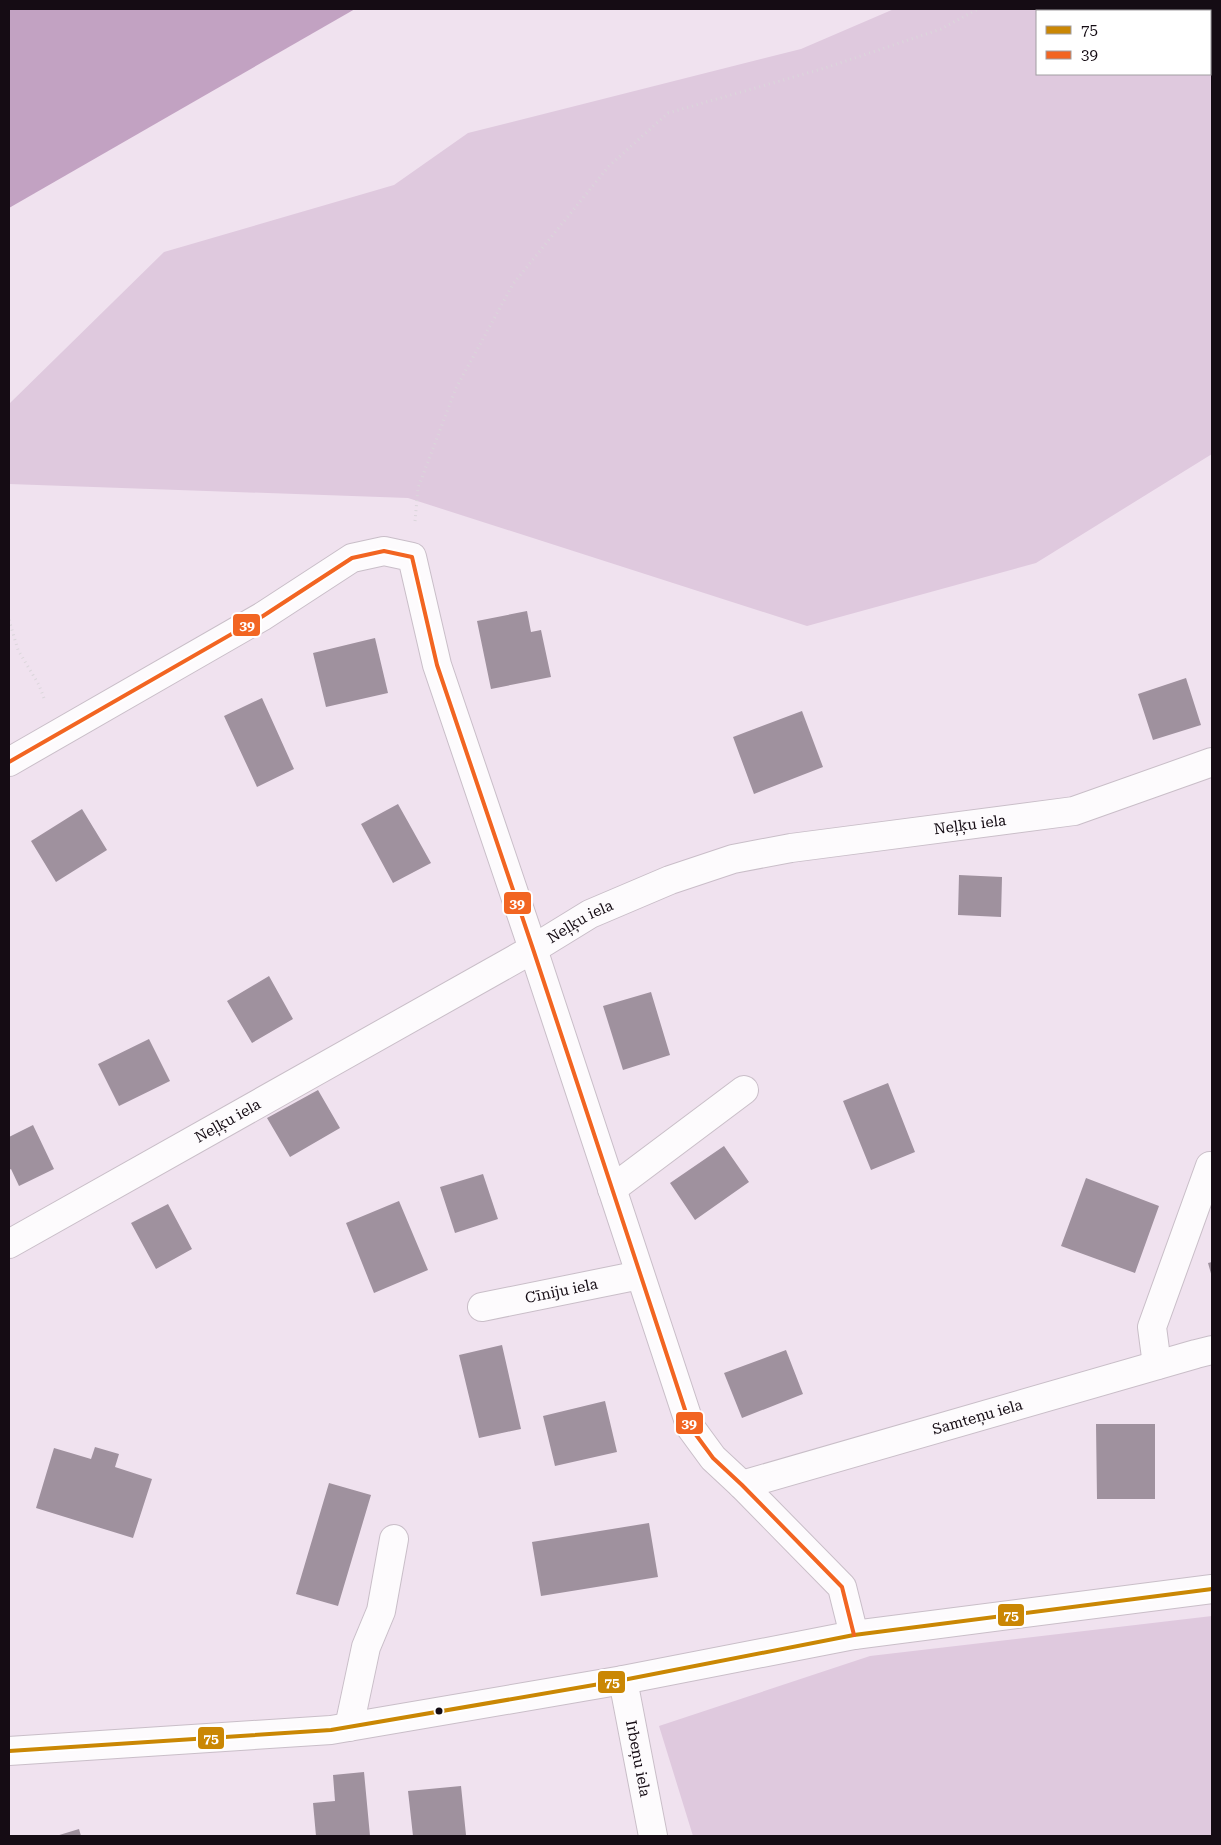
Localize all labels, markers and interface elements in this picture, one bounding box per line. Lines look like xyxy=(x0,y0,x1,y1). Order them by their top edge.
legend xyxy=(1036,10,1211,75)
text: 75 xyxy=(1081,21,1098,39)
text: 39 xyxy=(1081,46,1098,64)
line badge: 39 xyxy=(232,613,261,637)
text: 39 xyxy=(239,617,255,633)
street label: Neļķu iela xyxy=(933,811,1007,838)
line badge: 39 xyxy=(503,891,532,915)
text: 39 xyxy=(509,895,525,911)
street label: Neļķu iela xyxy=(544,896,616,947)
street label: Neļķu iela xyxy=(192,1095,264,1147)
street label: Cīniju iela xyxy=(523,1275,599,1307)
street label: Samteņu iela xyxy=(930,1395,1025,1439)
line badge: 39 xyxy=(675,1411,704,1435)
text: 39 xyxy=(681,1415,697,1431)
line badge: 75 xyxy=(997,1603,1025,1627)
text: 75 xyxy=(1003,1607,1019,1623)
line badge: 75 xyxy=(597,1670,626,1694)
text: 75 xyxy=(604,1674,620,1690)
unlabelled marker xyxy=(434,1706,444,1716)
street label: Irbeņu iela xyxy=(622,1719,654,1799)
line badge: 75 xyxy=(197,1726,225,1750)
text: 75 xyxy=(203,1730,219,1746)

